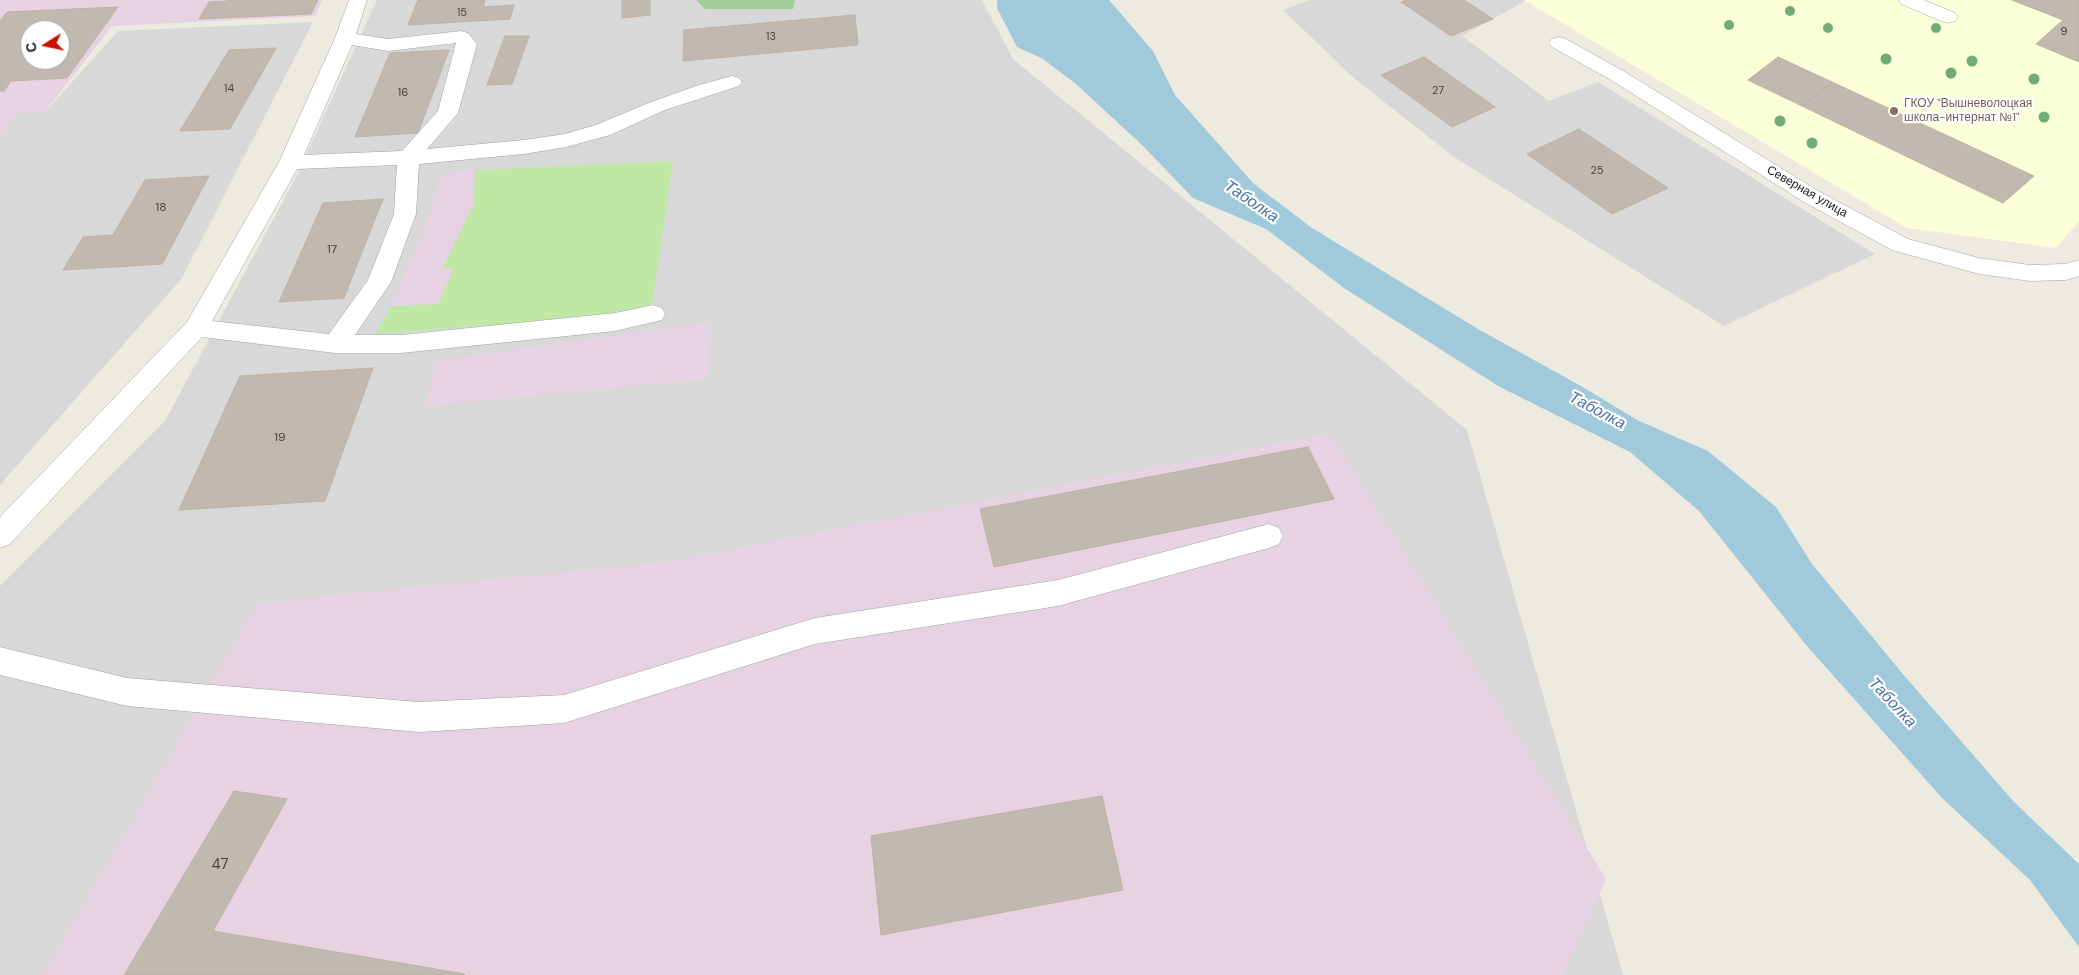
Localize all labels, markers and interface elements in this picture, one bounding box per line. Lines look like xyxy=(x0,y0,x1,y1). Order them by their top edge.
house number: 15 xyxy=(457,6,467,20)
north arrow xyxy=(20,20,70,70)
house number: 9 xyxy=(2061,25,2067,39)
house number: 13 xyxy=(766,30,776,44)
text: С xyxy=(21,41,41,54)
house number: 14 xyxy=(224,82,234,96)
house number: 27 xyxy=(1432,84,1444,98)
house number: 16 xyxy=(398,86,408,100)
place label: ГКОУ "Вышневолоцкая школа-интернат №1" xyxy=(1904,97,2032,125)
marker: ГКОУ "Вышневолоцкая школа-интернат №1" xyxy=(1888,105,1900,117)
street label: Северная улица xyxy=(1764,163,1850,221)
house number: 25 xyxy=(1590,164,1604,178)
water label: Таболка xyxy=(1220,177,1282,227)
house number: 18 xyxy=(155,201,167,215)
house number: 17 xyxy=(327,243,337,257)
water label: Таболка xyxy=(1565,388,1629,434)
house number: 19 xyxy=(274,431,286,445)
water label: Таболка xyxy=(1864,674,1920,732)
house number: 47 xyxy=(211,856,229,874)

